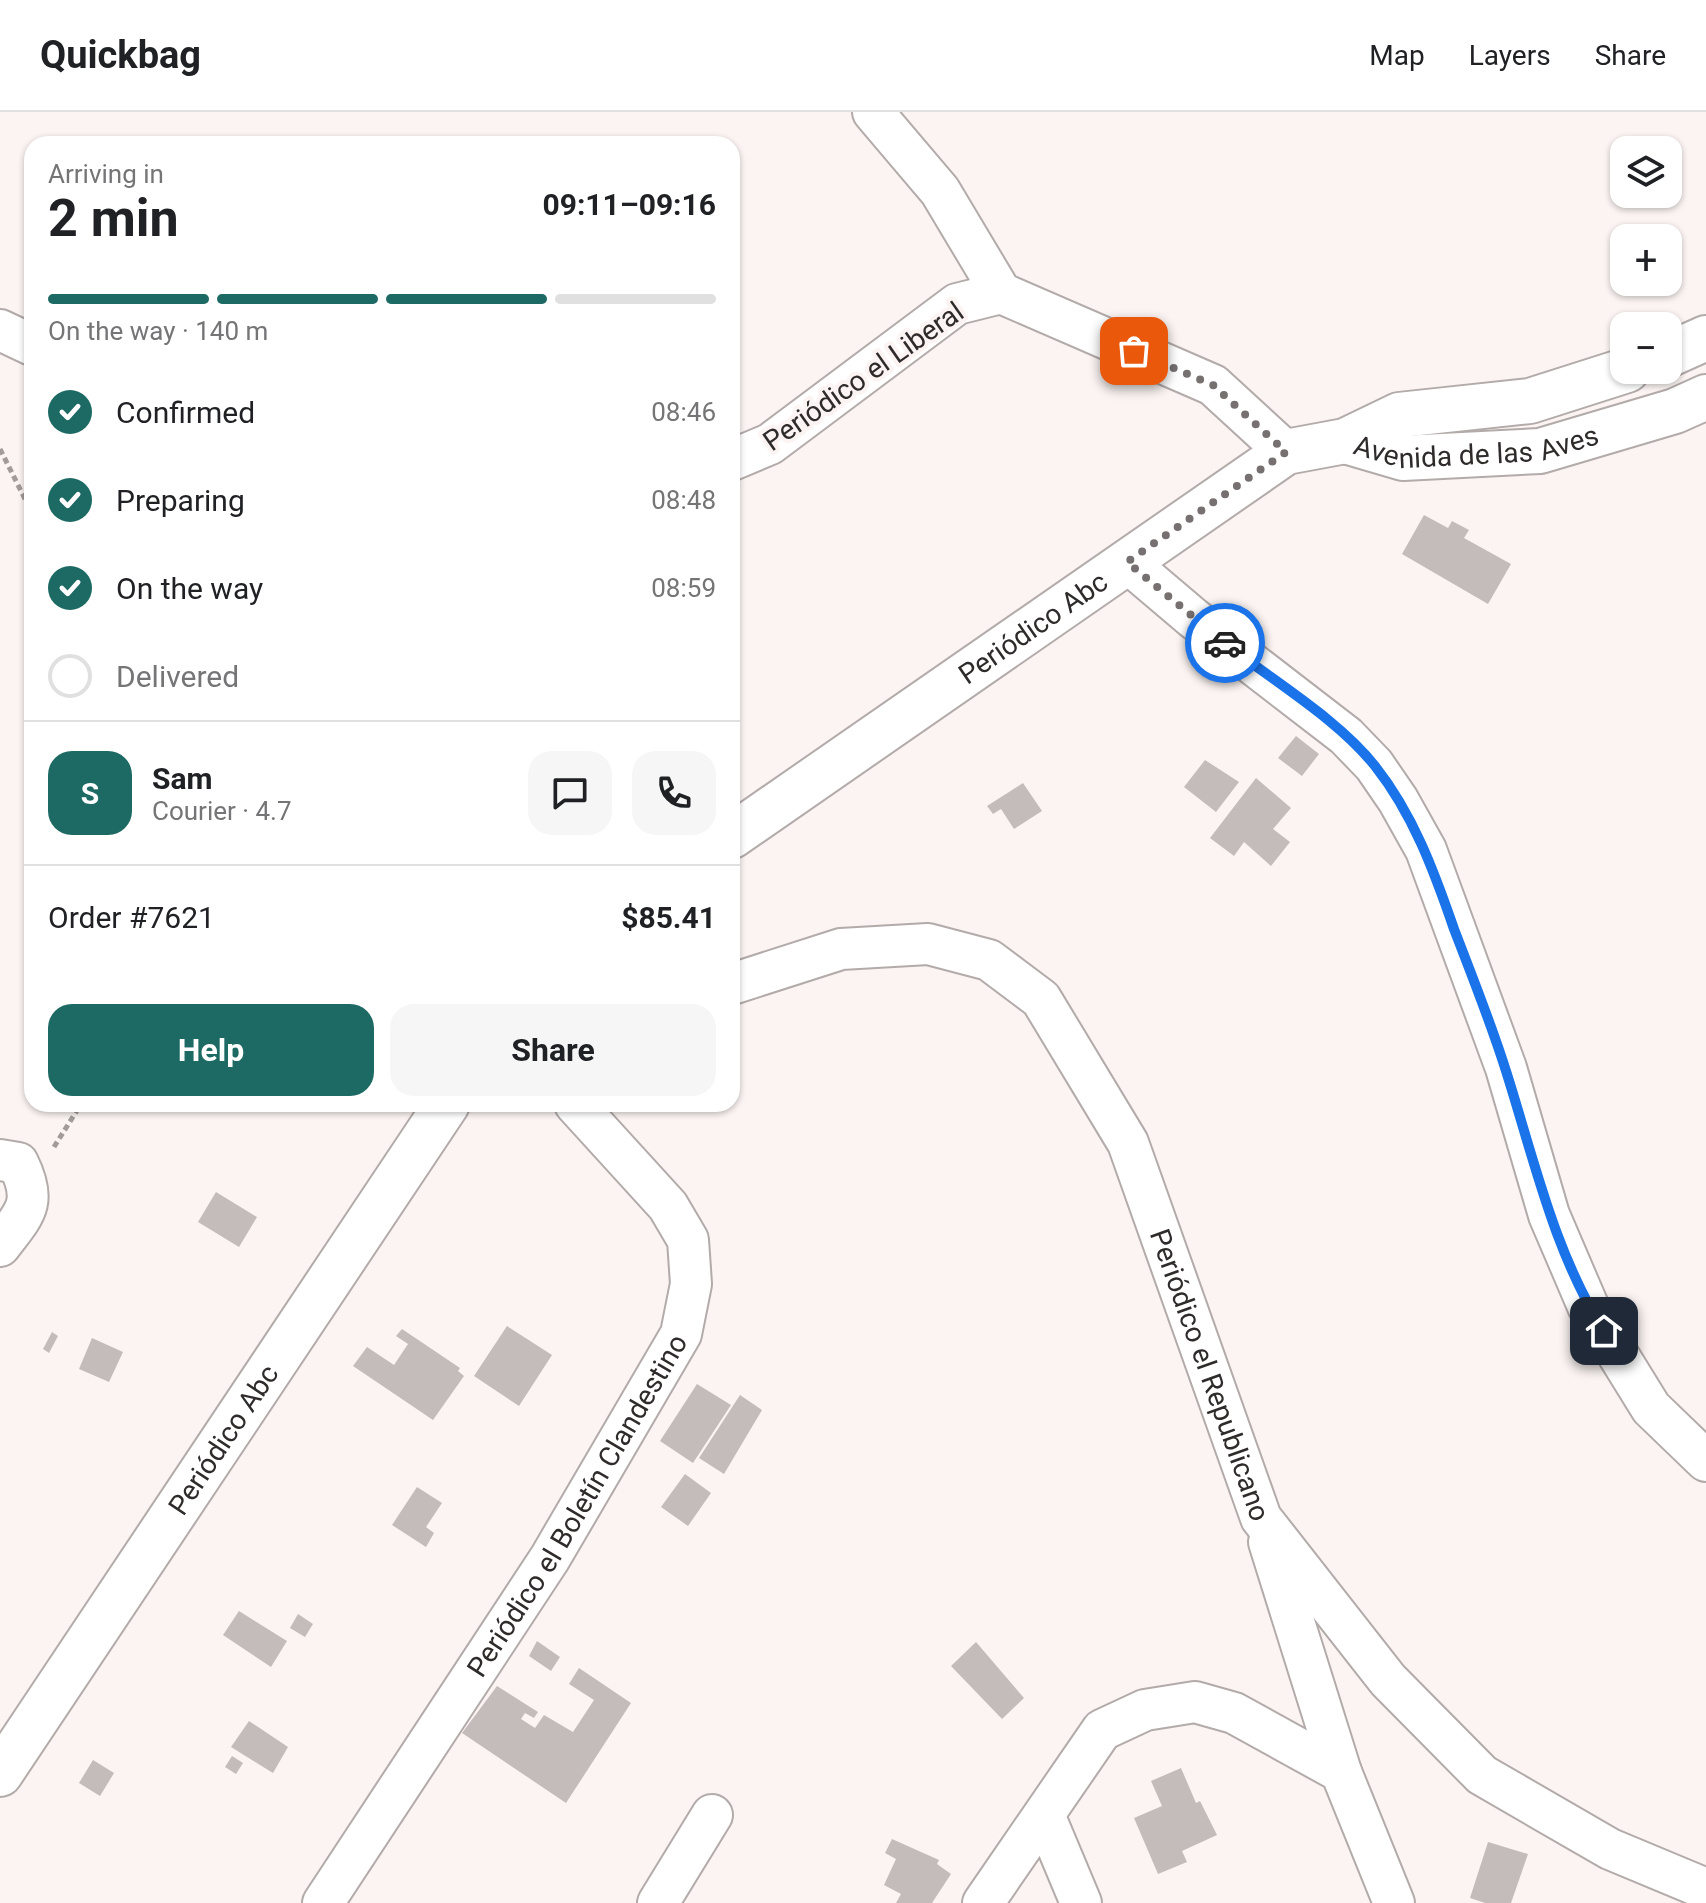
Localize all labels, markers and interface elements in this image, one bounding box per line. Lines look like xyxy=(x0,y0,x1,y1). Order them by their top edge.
text: Quickbag xyxy=(40,33,201,77)
text: Map xyxy=(1369,39,1425,72)
text: Layers xyxy=(1469,39,1551,72)
text: Share xyxy=(1595,39,1666,72)
map controls xyxy=(1610,136,1682,384)
button: layers xyxy=(1610,136,1682,208)
text: Arriving in xyxy=(48,159,164,189)
text: 09:11–09:16 xyxy=(542,187,716,222)
text: 2 min xyxy=(48,188,179,249)
button: + xyxy=(1610,224,1682,296)
street label: Periódico el Liberal xyxy=(757,295,970,458)
button: − xyxy=(1610,312,1682,384)
text: On the way · 140 m xyxy=(48,316,268,346)
pin xyxy=(1100,317,1168,385)
icon: bag xyxy=(1112,329,1156,373)
icon: check xyxy=(48,390,92,434)
text: Confirmed xyxy=(116,395,255,430)
text: 08:46 xyxy=(651,397,716,427)
street label: Avenida de las Aves xyxy=(1350,419,1602,475)
icon: check xyxy=(48,478,92,522)
text: Preparing xyxy=(116,483,245,518)
text: 08:48 xyxy=(651,485,716,515)
street label: Periódico Abc xyxy=(952,565,1114,691)
icon: check xyxy=(48,566,92,610)
text: On the way xyxy=(116,571,263,606)
text: 08:59 xyxy=(651,573,716,603)
courier xyxy=(1185,603,1265,683)
icon: car xyxy=(1203,621,1247,665)
text: Delivered xyxy=(116,659,239,694)
button: chat xyxy=(528,751,612,835)
button: phone xyxy=(632,751,716,835)
text: Sam xyxy=(152,761,213,796)
text: S xyxy=(81,776,99,811)
text: Courier · 4.7 xyxy=(152,796,292,826)
text: Order #7621 xyxy=(48,900,215,935)
text: $85.41 xyxy=(621,900,716,935)
button: Help xyxy=(48,1004,374,1096)
button: Share xyxy=(390,1004,716,1096)
street label: Periódico el Republicano xyxy=(1143,1225,1277,1525)
pin xyxy=(1570,1297,1638,1365)
icon: home xyxy=(1582,1309,1626,1353)
street label: Periódico el Boletín Clandestino xyxy=(460,1328,694,1683)
street label: Periódico Abc xyxy=(162,1359,285,1521)

